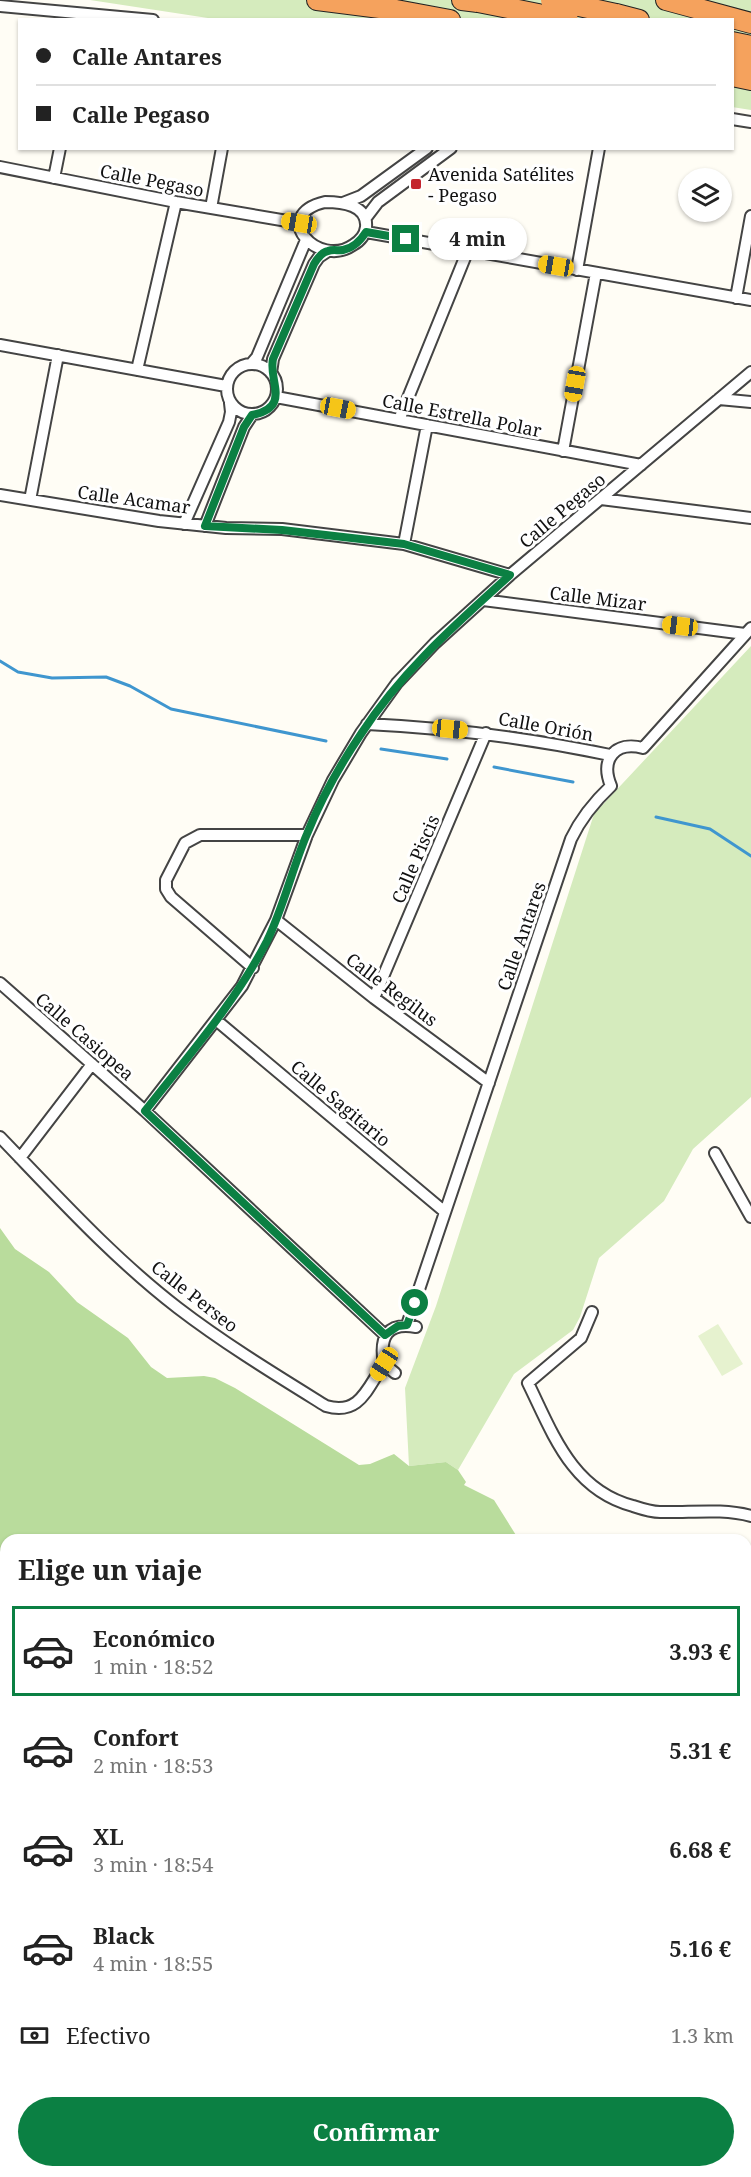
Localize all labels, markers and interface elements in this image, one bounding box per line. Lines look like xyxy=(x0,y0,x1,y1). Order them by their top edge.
text: Calle Antares xyxy=(72,41,222,71)
text: Calle Pegaso xyxy=(72,99,210,129)
street label: Calle Pegaso xyxy=(98,158,206,202)
place label: Avenida Satélites - Pegaso xyxy=(428,162,574,207)
map controls xyxy=(678,168,732,222)
button: layers xyxy=(678,168,732,222)
marker: Avenida Satélites - Pegaso xyxy=(409,177,423,191)
car xyxy=(280,211,318,235)
callout: 4 min xyxy=(427,218,526,260)
route end xyxy=(392,225,419,252)
text: 4 min xyxy=(449,225,506,252)
car xyxy=(537,254,575,278)
car xyxy=(563,365,587,403)
street label: Calle Estrella Polar xyxy=(380,388,544,442)
car xyxy=(319,396,357,420)
street label: Calle Pegaso xyxy=(514,467,610,553)
street label: Calle Acamar xyxy=(76,479,192,519)
street label: Calle Mizar xyxy=(548,580,648,616)
car xyxy=(661,615,699,637)
street label: Calle Orión xyxy=(497,706,596,746)
car xyxy=(431,718,469,740)
street label: Calle Piscis xyxy=(386,811,444,907)
street label: Calle Antares xyxy=(491,878,551,994)
street label: Calle Regilus xyxy=(341,947,443,1031)
street label: Calle Casiopea xyxy=(31,987,139,1085)
street label: Calle Sagitario xyxy=(286,1054,396,1152)
street label: Calle Perseo xyxy=(147,1255,243,1337)
route start xyxy=(401,1289,428,1316)
car xyxy=(367,1344,401,1384)
text: Elige un viaje xyxy=(18,1551,202,1588)
text: Económico xyxy=(93,1623,215,1653)
icon: car xyxy=(21,1624,75,1678)
text: 3.93 € xyxy=(669,1636,731,1666)
text: 1 min · 18:52 xyxy=(93,1653,213,1680)
text: Confort xyxy=(93,1722,179,1752)
icon: car xyxy=(21,1723,75,1777)
text: 5.31 € xyxy=(669,1735,731,1765)
text: 2 min · 18:53 xyxy=(93,1752,213,1779)
text: XL xyxy=(93,1821,124,1851)
icon: car xyxy=(21,1822,75,1876)
text: 6.68 € xyxy=(669,1834,731,1864)
text: 3 min · 18:54 xyxy=(93,1851,213,1878)
text: Black xyxy=(93,1920,154,1950)
icon: car xyxy=(21,1921,75,1975)
text: 5.16 € xyxy=(669,1933,731,1963)
text: 4 min · 18:55 xyxy=(93,1950,213,1977)
icon: cash xyxy=(18,2019,51,2052)
text: Efectivo xyxy=(66,2020,151,2050)
text: 1.3 km xyxy=(671,2022,734,2049)
button: Confirmar xyxy=(18,2097,734,2166)

